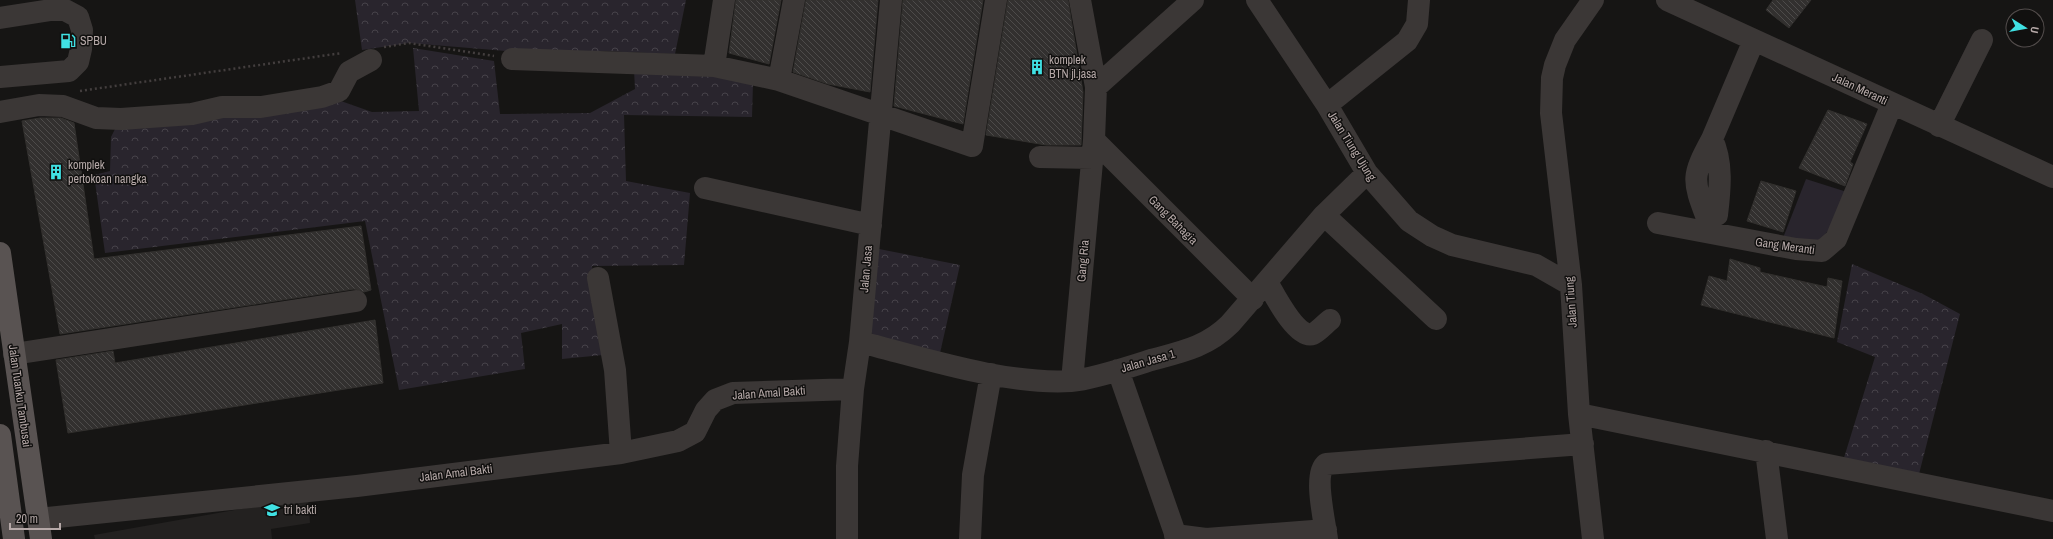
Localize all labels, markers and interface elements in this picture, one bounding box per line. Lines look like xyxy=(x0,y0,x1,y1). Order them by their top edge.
north arrow xyxy=(2005,8,2045,48)
text: U xyxy=(2027,25,2042,34)
fuel station icon: SPBU xyxy=(59,32,77,50)
place label: SPBU xyxy=(80,33,107,49)
place label: komplek BTN jl.jasa xyxy=(1049,52,1097,82)
building icon: komplek BTN jl.jasa xyxy=(1028,58,1046,76)
street label: Jalan Meranti xyxy=(1830,69,1890,109)
street label: Jalan Tiung Ujung xyxy=(1324,108,1380,184)
place label: komplek pertokoan nangka xyxy=(68,157,147,187)
building icon: komplek pertokoan nangka xyxy=(47,163,65,181)
street label: Gang Bahagia xyxy=(1145,192,1201,248)
street label: Gang Meranti xyxy=(1754,234,1816,258)
street label: Gang Ria xyxy=(1073,239,1093,283)
street label: Jalan Jasa xyxy=(856,244,876,293)
street label: Jalan Tiung xyxy=(1561,275,1581,328)
street label: Jalan Tuanku Tambusai xyxy=(5,344,35,448)
street label: Jalan Jasa 1 xyxy=(1119,346,1177,376)
street label: Jalan Amal Bakti xyxy=(732,382,806,404)
street label: Jalan Amal Bakti xyxy=(419,461,493,485)
school or university icon: tri bakti xyxy=(263,501,281,519)
place label: tri bakti xyxy=(284,502,317,518)
scale bar xyxy=(10,505,60,531)
text: 20 m xyxy=(16,511,38,527)

